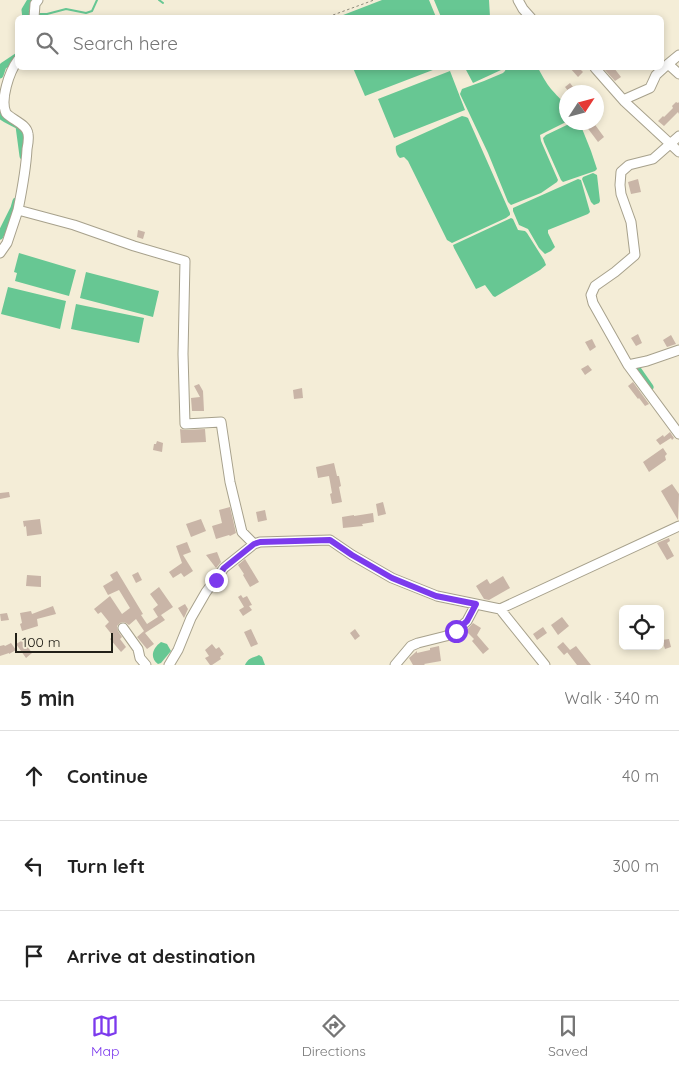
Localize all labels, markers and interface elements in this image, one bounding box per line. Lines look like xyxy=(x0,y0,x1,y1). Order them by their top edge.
search box xyxy=(15,15,664,70)
icon: search xyxy=(33,29,61,57)
text: Search here xyxy=(73,31,178,55)
north arrow xyxy=(559,85,604,130)
route end xyxy=(205,569,228,592)
map controls xyxy=(619,605,664,650)
button: locate xyxy=(619,605,664,650)
route start xyxy=(445,620,468,643)
scale bar xyxy=(15,630,112,653)
text: 100 m xyxy=(22,633,60,651)
text: 5 min xyxy=(20,685,75,711)
text: Walk · 340 m xyxy=(565,688,659,708)
icon: ahead xyxy=(20,762,48,790)
text: Continue xyxy=(67,764,148,788)
text: 40 m xyxy=(622,766,659,786)
icon: left xyxy=(20,852,48,880)
text: Turn left xyxy=(67,854,145,878)
text: 300 m xyxy=(613,856,659,876)
icon: arrive xyxy=(20,942,48,970)
text: Arrive at destination xyxy=(67,944,256,968)
tab: Map xyxy=(91,1012,120,1060)
tab: Directions xyxy=(302,1012,366,1060)
tab: Saved xyxy=(548,1012,588,1060)

